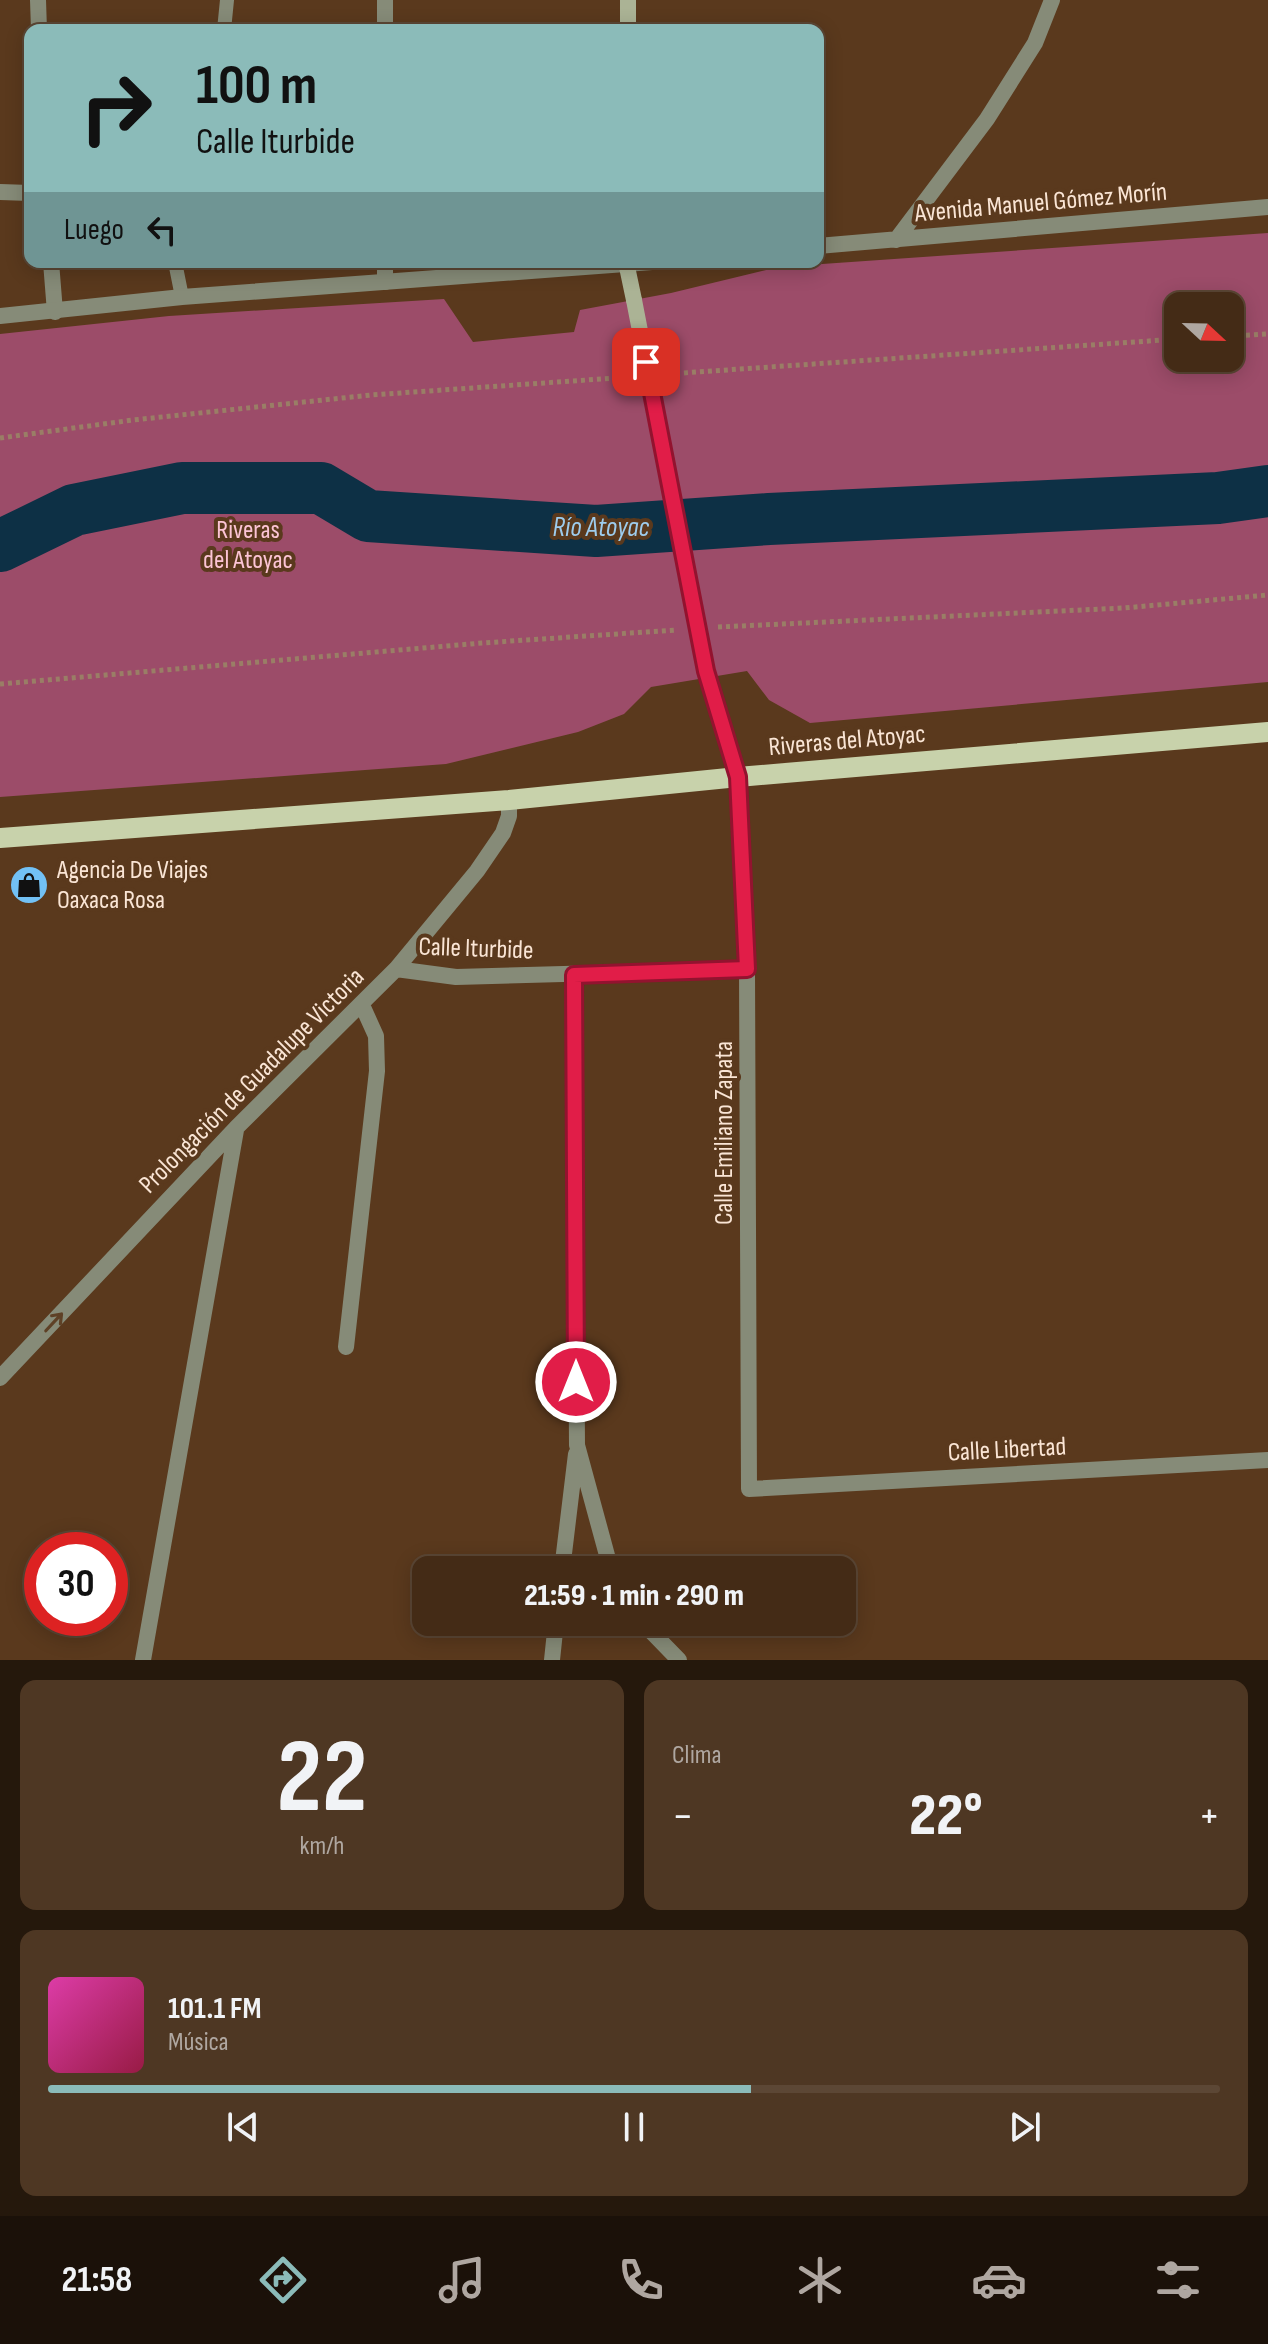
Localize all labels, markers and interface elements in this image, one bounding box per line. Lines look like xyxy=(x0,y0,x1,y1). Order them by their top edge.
text: 100 m xyxy=(196,53,317,120)
icon: right xyxy=(64,56,168,160)
text: Calle Iturbide xyxy=(196,121,355,164)
street label: Avenida Manuel Gómez Morín xyxy=(913,177,1168,230)
icon: left xyxy=(140,208,184,252)
text: Luego xyxy=(64,212,124,248)
north arrow xyxy=(1164,292,1244,372)
map controls xyxy=(1164,292,1244,372)
pin xyxy=(612,328,680,396)
icon: arrive xyxy=(624,340,668,384)
water label: Río Atoyac xyxy=(552,511,650,544)
park label: Riveras del Atoyac xyxy=(203,515,293,576)
street label: Riveras del Atoyac xyxy=(767,719,927,763)
place label: Agencia De Viajes Oaxaca Rosa xyxy=(56,855,208,916)
shop icon: Agencia De Viajes Oaxaca Rosa xyxy=(8,864,50,906)
street label: Calle Iturbide xyxy=(418,932,534,966)
street label: Prolongación de Guadalupe Victoria xyxy=(133,962,371,1200)
street label: Calle Emiliano Zapata xyxy=(709,1041,740,1225)
one-way arrow xyxy=(44,1312,62,1332)
position arrow xyxy=(534,1340,618,1424)
street label: Calle Libertad xyxy=(947,1431,1067,1469)
speed limit sign: 30 xyxy=(24,1532,128,1636)
text: 21:59 · 1 min · 290 m xyxy=(524,1578,744,1614)
text: 22 xyxy=(276,1716,368,1841)
text: Clima xyxy=(672,1740,722,1771)
text: 22° xyxy=(909,1780,983,1852)
text: − xyxy=(672,1790,694,1843)
text: + xyxy=(1198,1790,1220,1843)
text: km/h xyxy=(300,1831,344,1862)
text: 101.1 FM xyxy=(168,1991,262,2027)
text: Música xyxy=(168,2027,229,2058)
icon: previous xyxy=(221,2105,265,2149)
icon: pause xyxy=(612,2105,656,2149)
icon: next xyxy=(1003,2105,1047,2149)
icon: directions xyxy=(255,2252,311,2308)
icon: music xyxy=(434,2252,490,2308)
icon: phone xyxy=(613,2252,669,2308)
icon: climate xyxy=(792,2252,848,2308)
icon: car xyxy=(971,2252,1027,2308)
icon: filters xyxy=(1150,2252,1206,2308)
text: 21:58 xyxy=(62,2259,132,2302)

